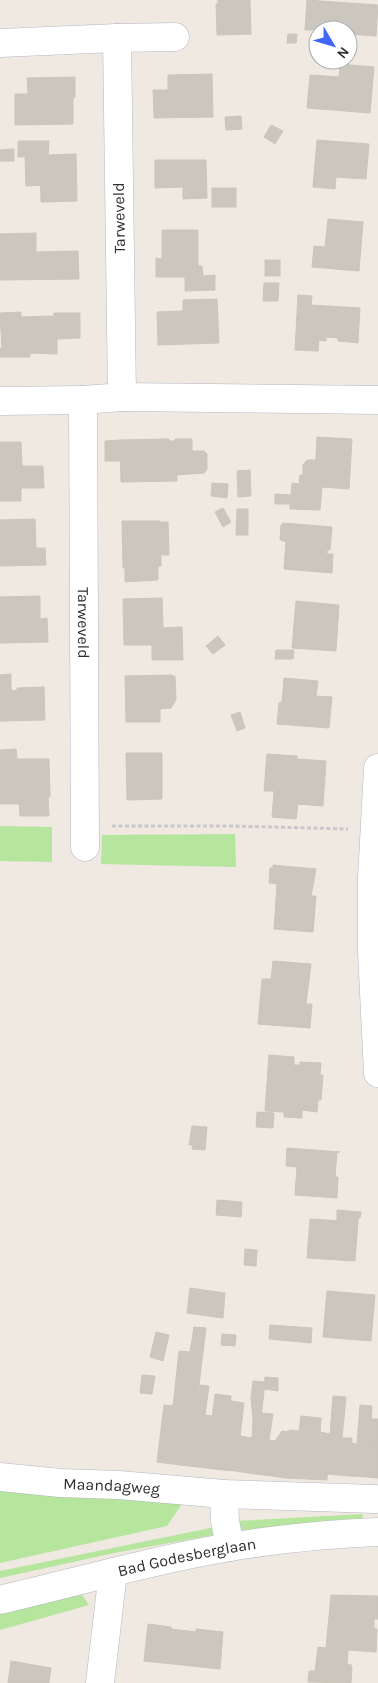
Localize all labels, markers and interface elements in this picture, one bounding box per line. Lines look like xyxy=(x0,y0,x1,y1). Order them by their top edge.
north arrow xyxy=(308,20,358,70)
text: N xyxy=(333,44,353,62)
street label: Tarweveld xyxy=(109,182,129,254)
street label: Tarweveld xyxy=(74,587,94,659)
street label: Maandagweg xyxy=(63,1474,161,1498)
street label: Bad Godesberglaan xyxy=(116,1534,257,1580)

